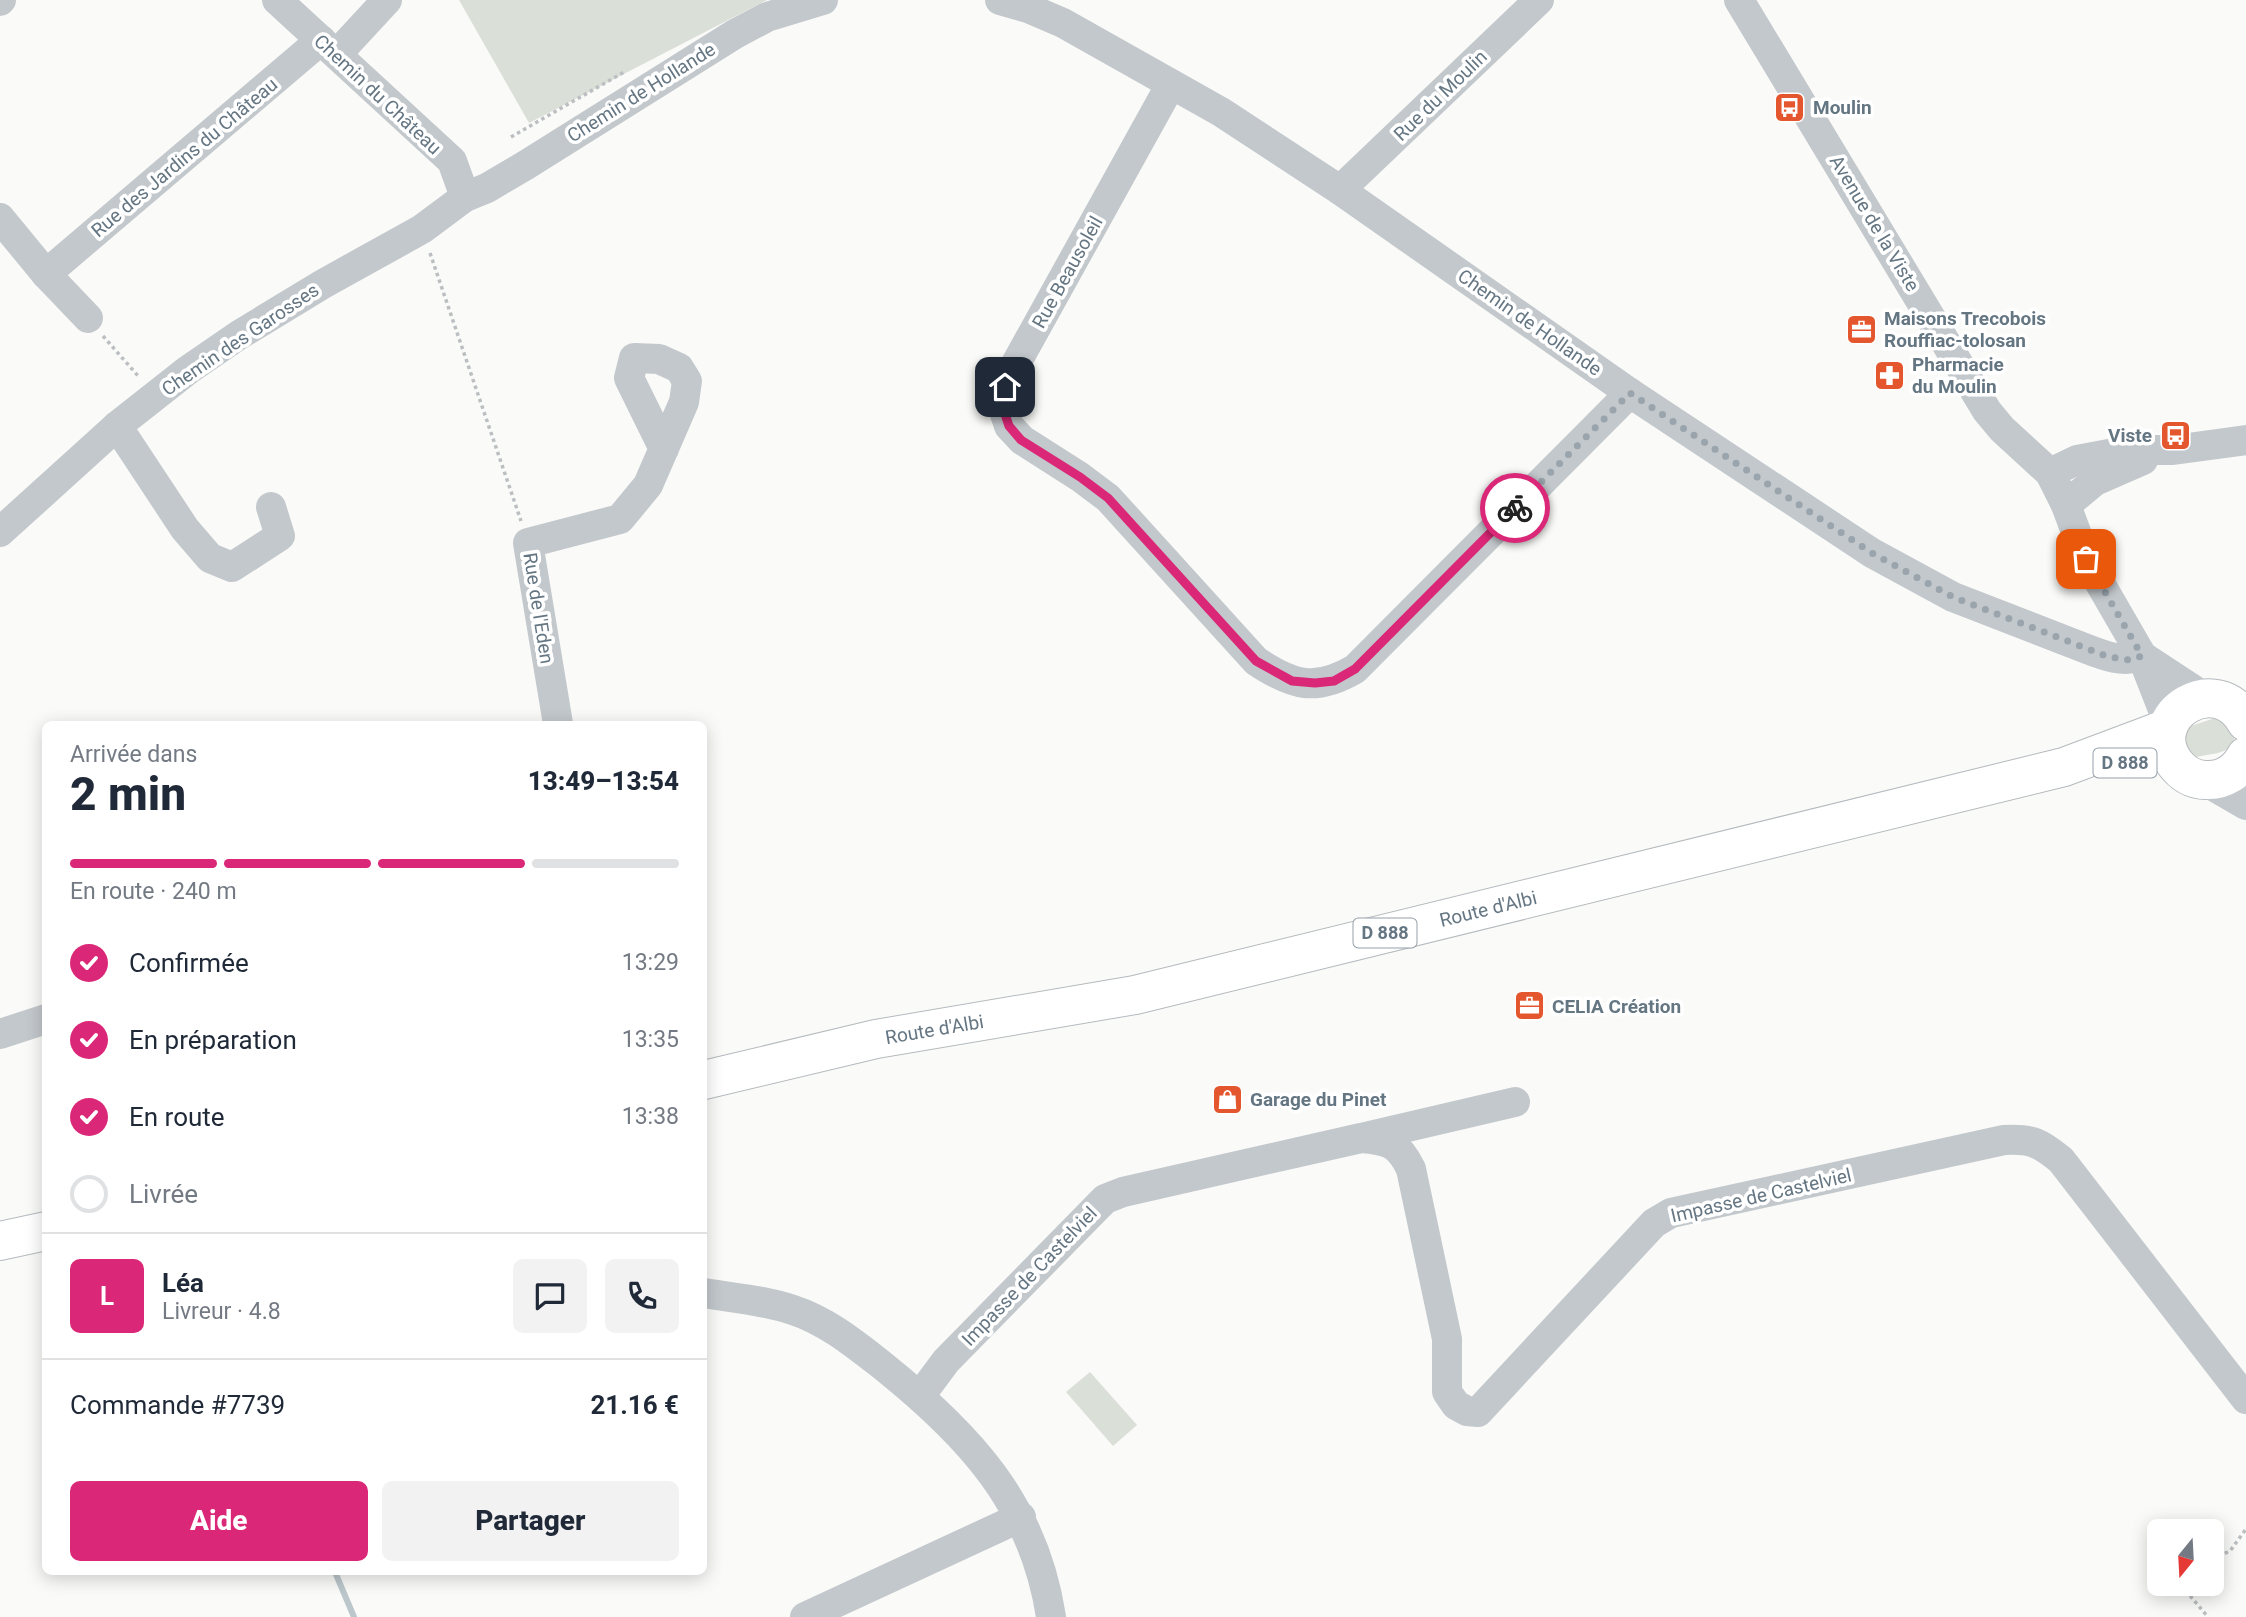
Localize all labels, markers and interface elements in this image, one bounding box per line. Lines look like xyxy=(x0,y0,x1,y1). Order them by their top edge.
street label: Chemin du Château xyxy=(309,29,446,159)
street label: Chemin de Hollande xyxy=(563,38,720,147)
street label: Rue du Moulin xyxy=(1389,45,1492,145)
street label: Rue des Jardins du Château xyxy=(87,73,282,242)
bus stop icon: Moulin xyxy=(1773,90,1807,124)
place label: Moulin xyxy=(1813,96,1872,119)
street label: Avenue de la Viste xyxy=(1825,151,1924,296)
street label: Rue Beausoleil xyxy=(1027,212,1108,332)
street label: Chemin de Hollande xyxy=(1453,264,1606,381)
street label: Chemin des Garosses xyxy=(157,278,323,401)
place label: Maisons Trecobois Rouffiac-tolosan xyxy=(1884,307,2046,352)
office icon: Maisons Trecobois Rouffiac-tolosan xyxy=(1844,312,1878,346)
place label: Pharmacie du Moulin xyxy=(1912,353,2004,398)
pin xyxy=(975,357,1035,417)
pharmacy icon: Pharmacie du Moulin xyxy=(1872,358,1906,392)
icon: home xyxy=(986,368,1024,406)
bus stop icon: Viste xyxy=(2158,418,2192,452)
place label: Viste xyxy=(2108,424,2152,447)
courier xyxy=(1480,473,1550,543)
icon: bike xyxy=(1496,489,1534,527)
pin xyxy=(2056,529,2116,589)
icon: bag xyxy=(2067,540,2105,578)
street label: Rue de l'Eden xyxy=(518,551,559,665)
text: Arrivée dans xyxy=(70,741,197,768)
road number: D 888 xyxy=(2094,748,2156,778)
text: 13:49–13:54 xyxy=(528,766,679,796)
text: 2 min xyxy=(70,767,186,821)
text: En route · 240 m xyxy=(70,878,237,905)
street label: Route d'Albi xyxy=(1437,886,1539,932)
road number: D 888 xyxy=(1354,918,1416,948)
icon: check xyxy=(70,944,108,982)
text: Confirmée xyxy=(129,948,249,978)
text: 13:29 xyxy=(622,949,679,976)
office icon: CELIA Création xyxy=(1512,989,1546,1023)
place label: CELIA Création xyxy=(1552,995,1681,1018)
street label: Route d'Albi xyxy=(884,1010,985,1049)
icon: check xyxy=(70,1021,108,1059)
text: En préparation xyxy=(129,1025,297,1055)
text: 13:35 xyxy=(622,1026,679,1053)
shop icon: Garage du Pinet xyxy=(1210,1082,1244,1116)
place label: Garage du Pinet xyxy=(1250,1088,1387,1111)
icon: check xyxy=(70,1098,108,1136)
text: En route xyxy=(129,1102,225,1132)
text: 13:38 xyxy=(622,1103,679,1130)
street label: Impasse de Castelviel xyxy=(1669,1164,1854,1227)
text: Livrée xyxy=(129,1179,198,1209)
street label: Impasse de Castelviel xyxy=(957,1202,1102,1351)
button: chat xyxy=(513,1259,587,1333)
button: phone xyxy=(605,1259,679,1333)
text: Léa xyxy=(162,1268,204,1298)
text: L xyxy=(100,1281,114,1311)
text: Livreur · 4.8 xyxy=(162,1298,281,1325)
text: Commande #7739 xyxy=(70,1390,285,1420)
text: 21.16 € xyxy=(590,1390,679,1420)
button: Aide xyxy=(70,1481,368,1561)
button: Partager xyxy=(382,1481,679,1561)
north arrow xyxy=(2147,1519,2224,1596)
map controls xyxy=(2147,1519,2224,1596)

